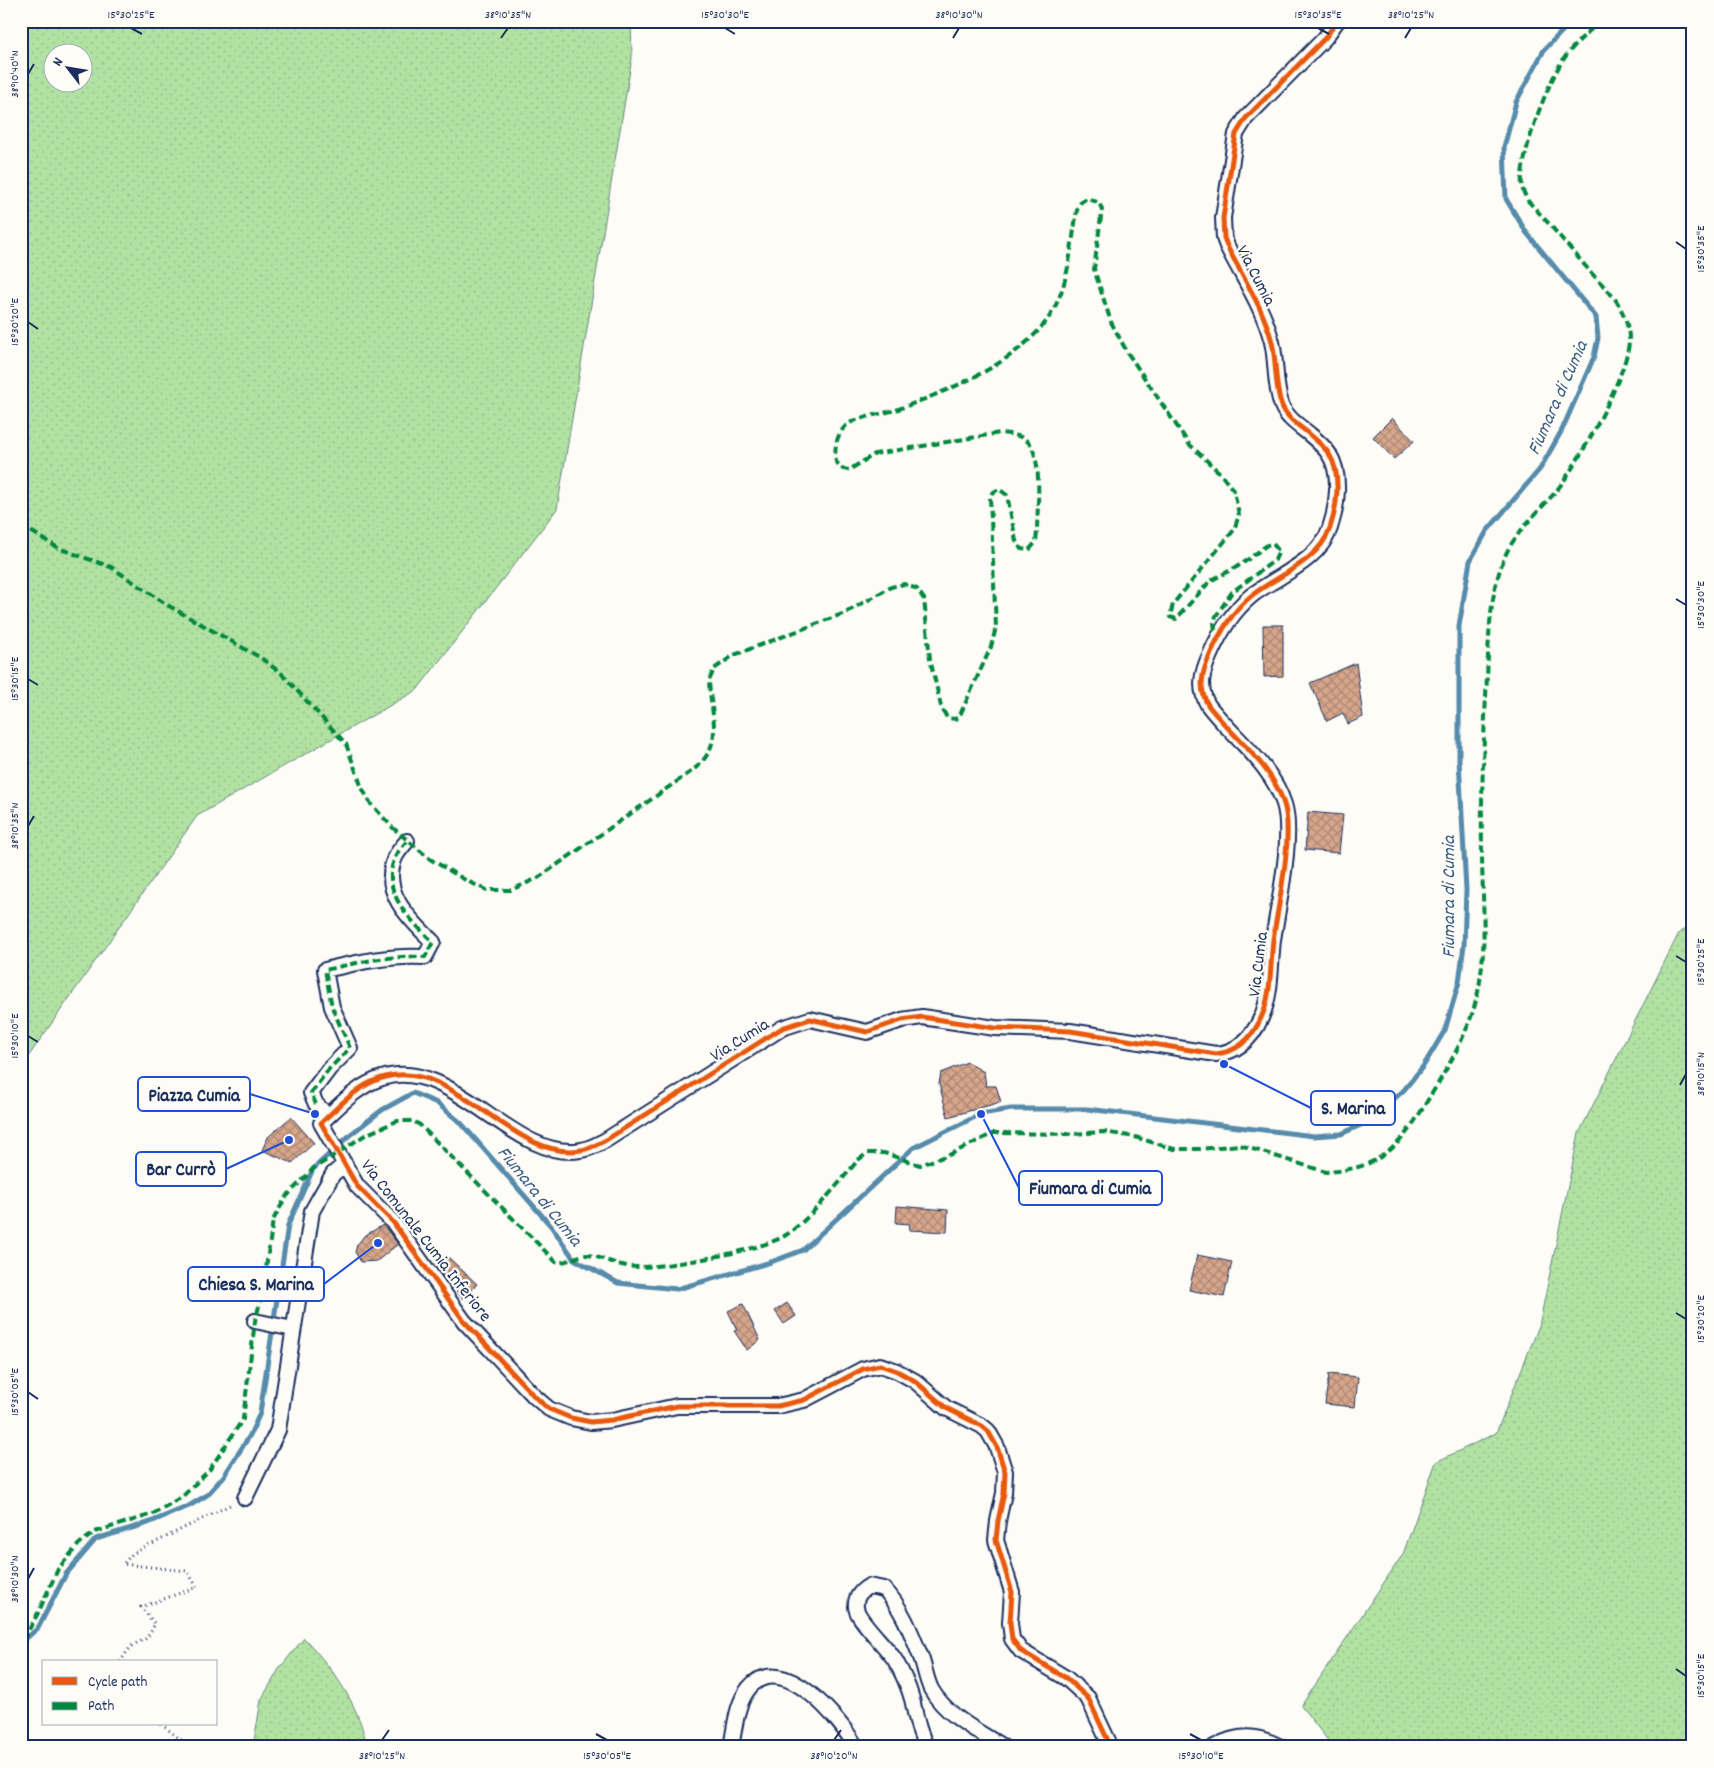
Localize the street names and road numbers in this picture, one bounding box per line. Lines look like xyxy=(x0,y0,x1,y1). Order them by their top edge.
street label: Via Cumia xyxy=(1229,241,1281,311)
street label: Via Cumia xyxy=(1243,930,1276,998)
street label: Via Cumia xyxy=(706,1013,775,1069)
street label: Via Comunale Cumia Inferiore xyxy=(354,1155,497,1328)

